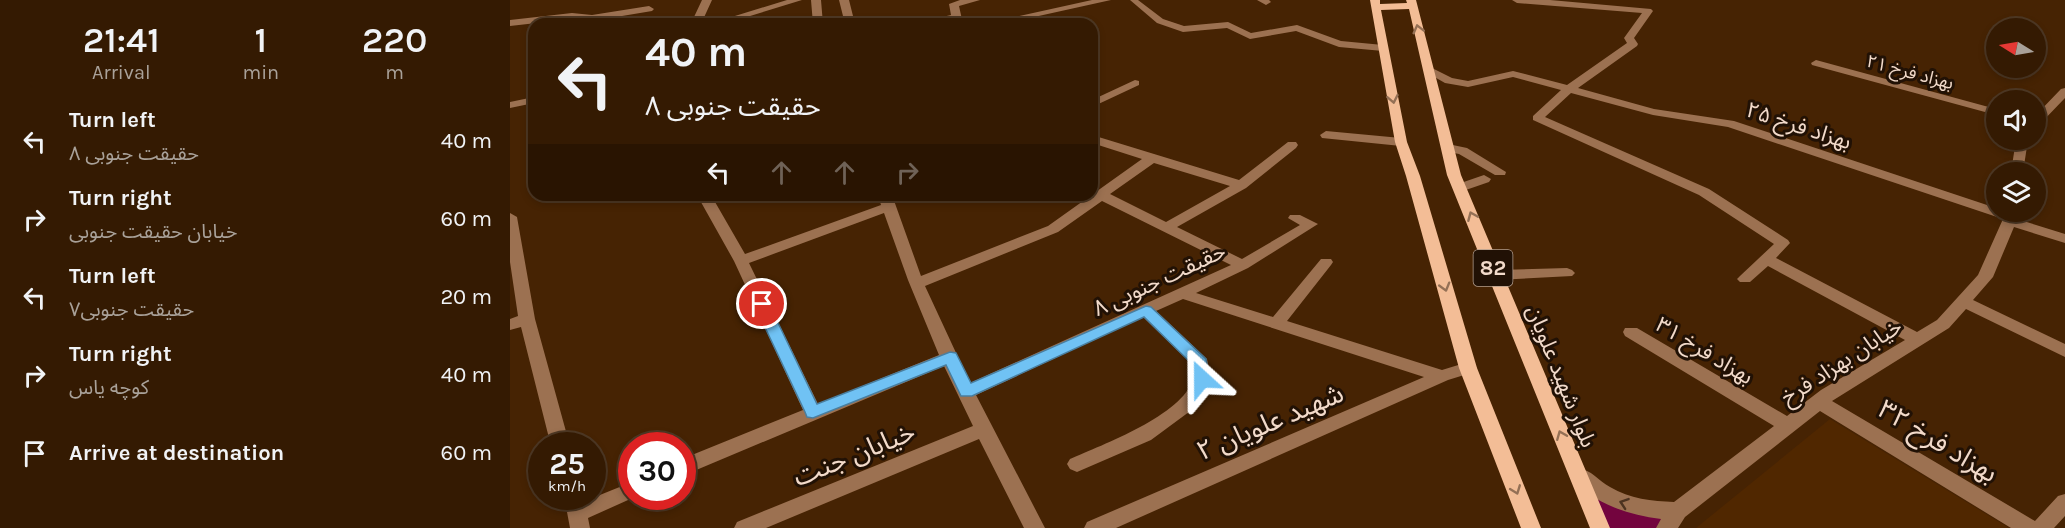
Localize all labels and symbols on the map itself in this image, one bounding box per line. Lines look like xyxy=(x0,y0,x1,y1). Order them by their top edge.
north arrow xyxy=(1986,18,2046,78)
one-way arrow xyxy=(1413,24,1426,34)
street label: بهزاد فرخ ۲۱ xyxy=(1863,50,1956,96)
one-way arrow xyxy=(1386,94,1399,104)
street label: بهزاد فرخ ۲۵ xyxy=(1742,97,1855,158)
one-way arrow xyxy=(1467,211,1479,222)
street label: حقیقت جنوبی ۸ xyxy=(1089,238,1230,322)
road number: 82 xyxy=(1474,250,1512,286)
pin xyxy=(736,278,787,329)
one-way arrow xyxy=(1438,281,1450,292)
street label: بلوار شهید علویان xyxy=(1521,301,1601,451)
street label: بهزاد فرخ ۳۱ xyxy=(1649,312,1758,393)
street label: خیابان بهزاد فرخ xyxy=(1776,313,1909,413)
position arrow xyxy=(1170,347,1234,411)
street label: شهید علویان ۲ xyxy=(1192,377,1348,467)
street label: بهزاد فرخ ۳۲ xyxy=(1870,393,2004,493)
street label: خیابان جنت xyxy=(788,415,920,493)
one-way arrow xyxy=(1556,431,1568,442)
speed limit sign: 30 xyxy=(618,432,696,510)
one-way arrow xyxy=(1509,484,1521,495)
one-way arrow xyxy=(1619,498,1630,510)

